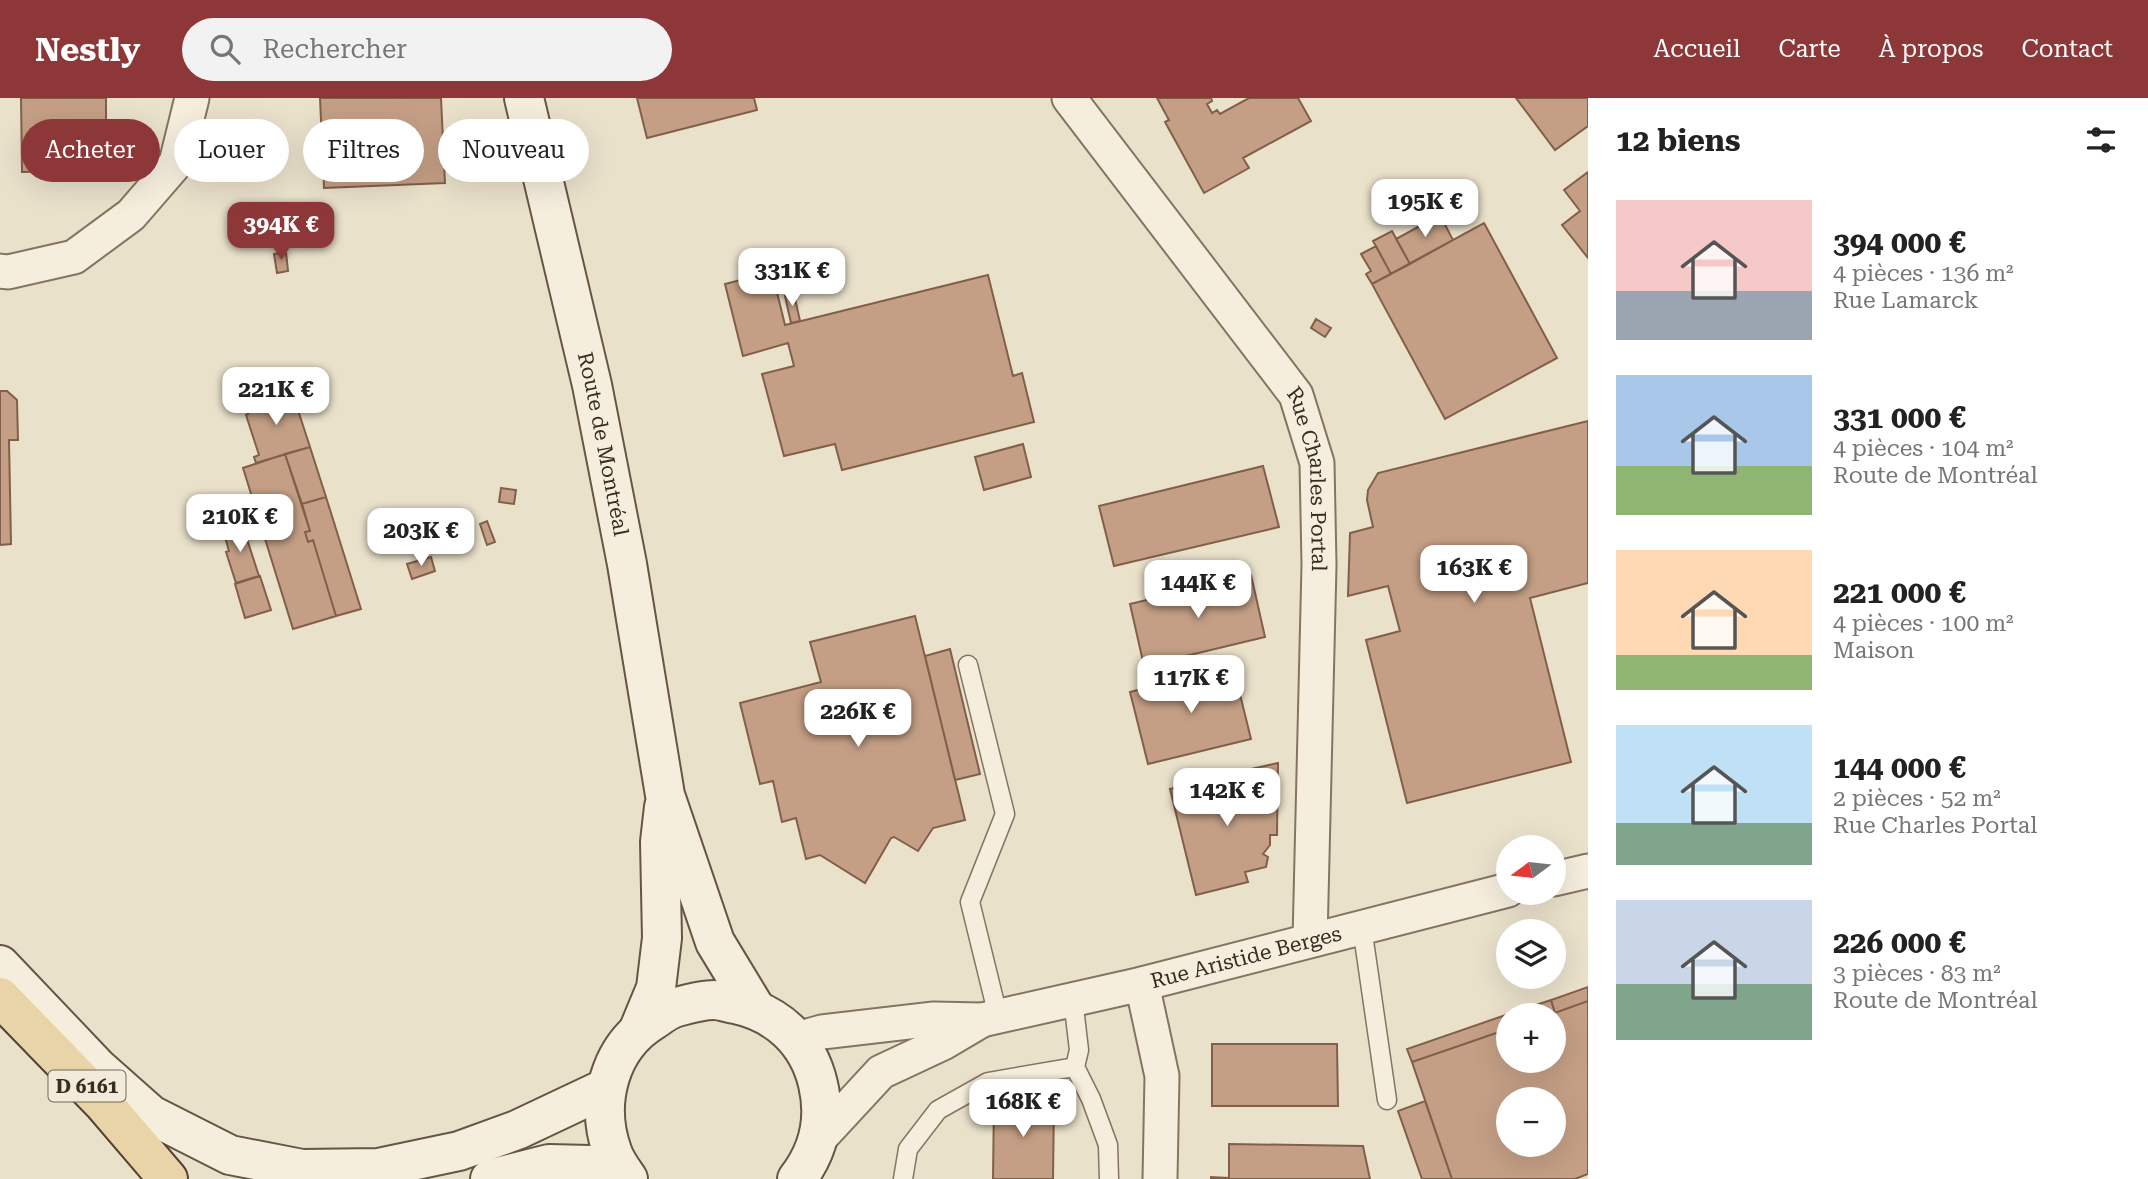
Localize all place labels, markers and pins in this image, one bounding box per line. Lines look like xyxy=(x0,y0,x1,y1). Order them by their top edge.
pin: 195K € xyxy=(1368,180,1482,239)
pin: 394K € xyxy=(224,202,338,262)
pin: 331K € xyxy=(735,248,849,308)
pin: 221K € xyxy=(219,368,333,427)
pin: 210K € xyxy=(183,494,297,554)
pin: 203K € xyxy=(364,508,478,568)
pin: 163K € xyxy=(1417,546,1531,605)
pin: 144K € xyxy=(1141,560,1255,620)
pin: 117K € xyxy=(1134,656,1248,715)
pin: 226K € xyxy=(801,690,915,749)
pin: 142K € xyxy=(1170,768,1284,828)
pin: 168K € xyxy=(966,1080,1080,1139)

